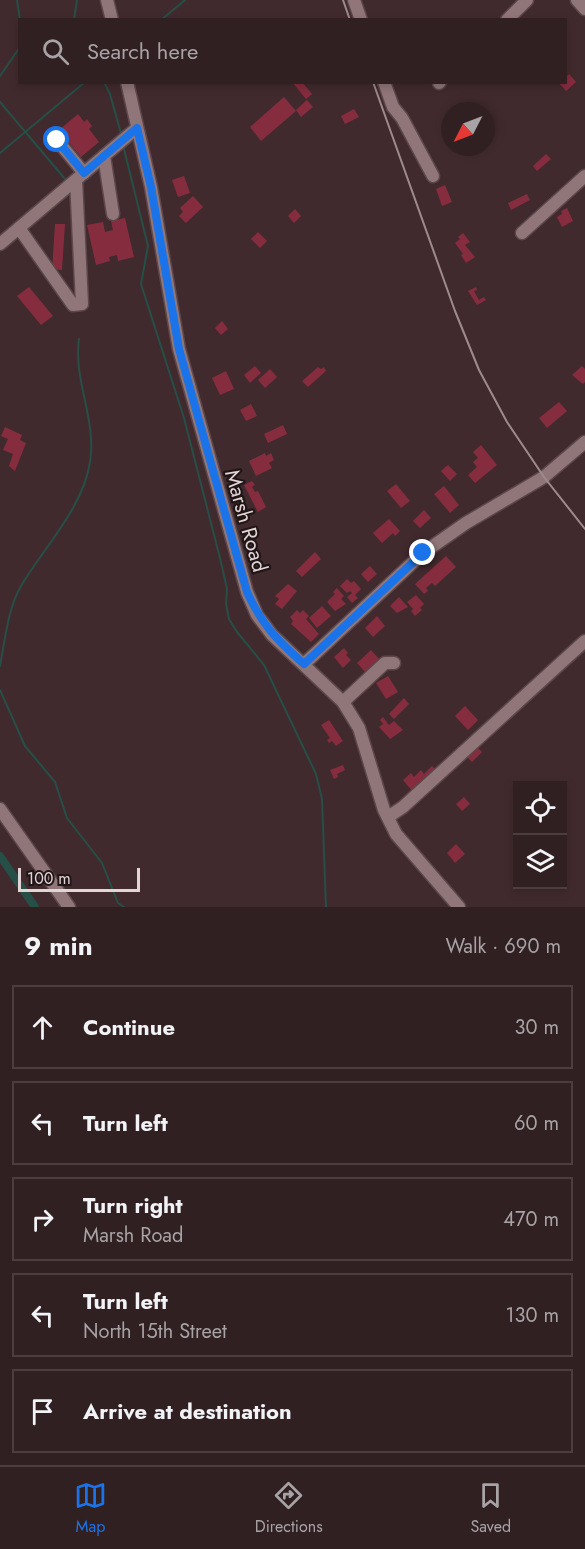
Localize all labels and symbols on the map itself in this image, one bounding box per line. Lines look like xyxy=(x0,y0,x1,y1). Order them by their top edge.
north arrow xyxy=(441,102,495,156)
route start xyxy=(43,126,69,152)
street label: Marsh Road xyxy=(217,466,275,576)
route end xyxy=(409,539,435,565)
scale bar xyxy=(18,865,140,893)

